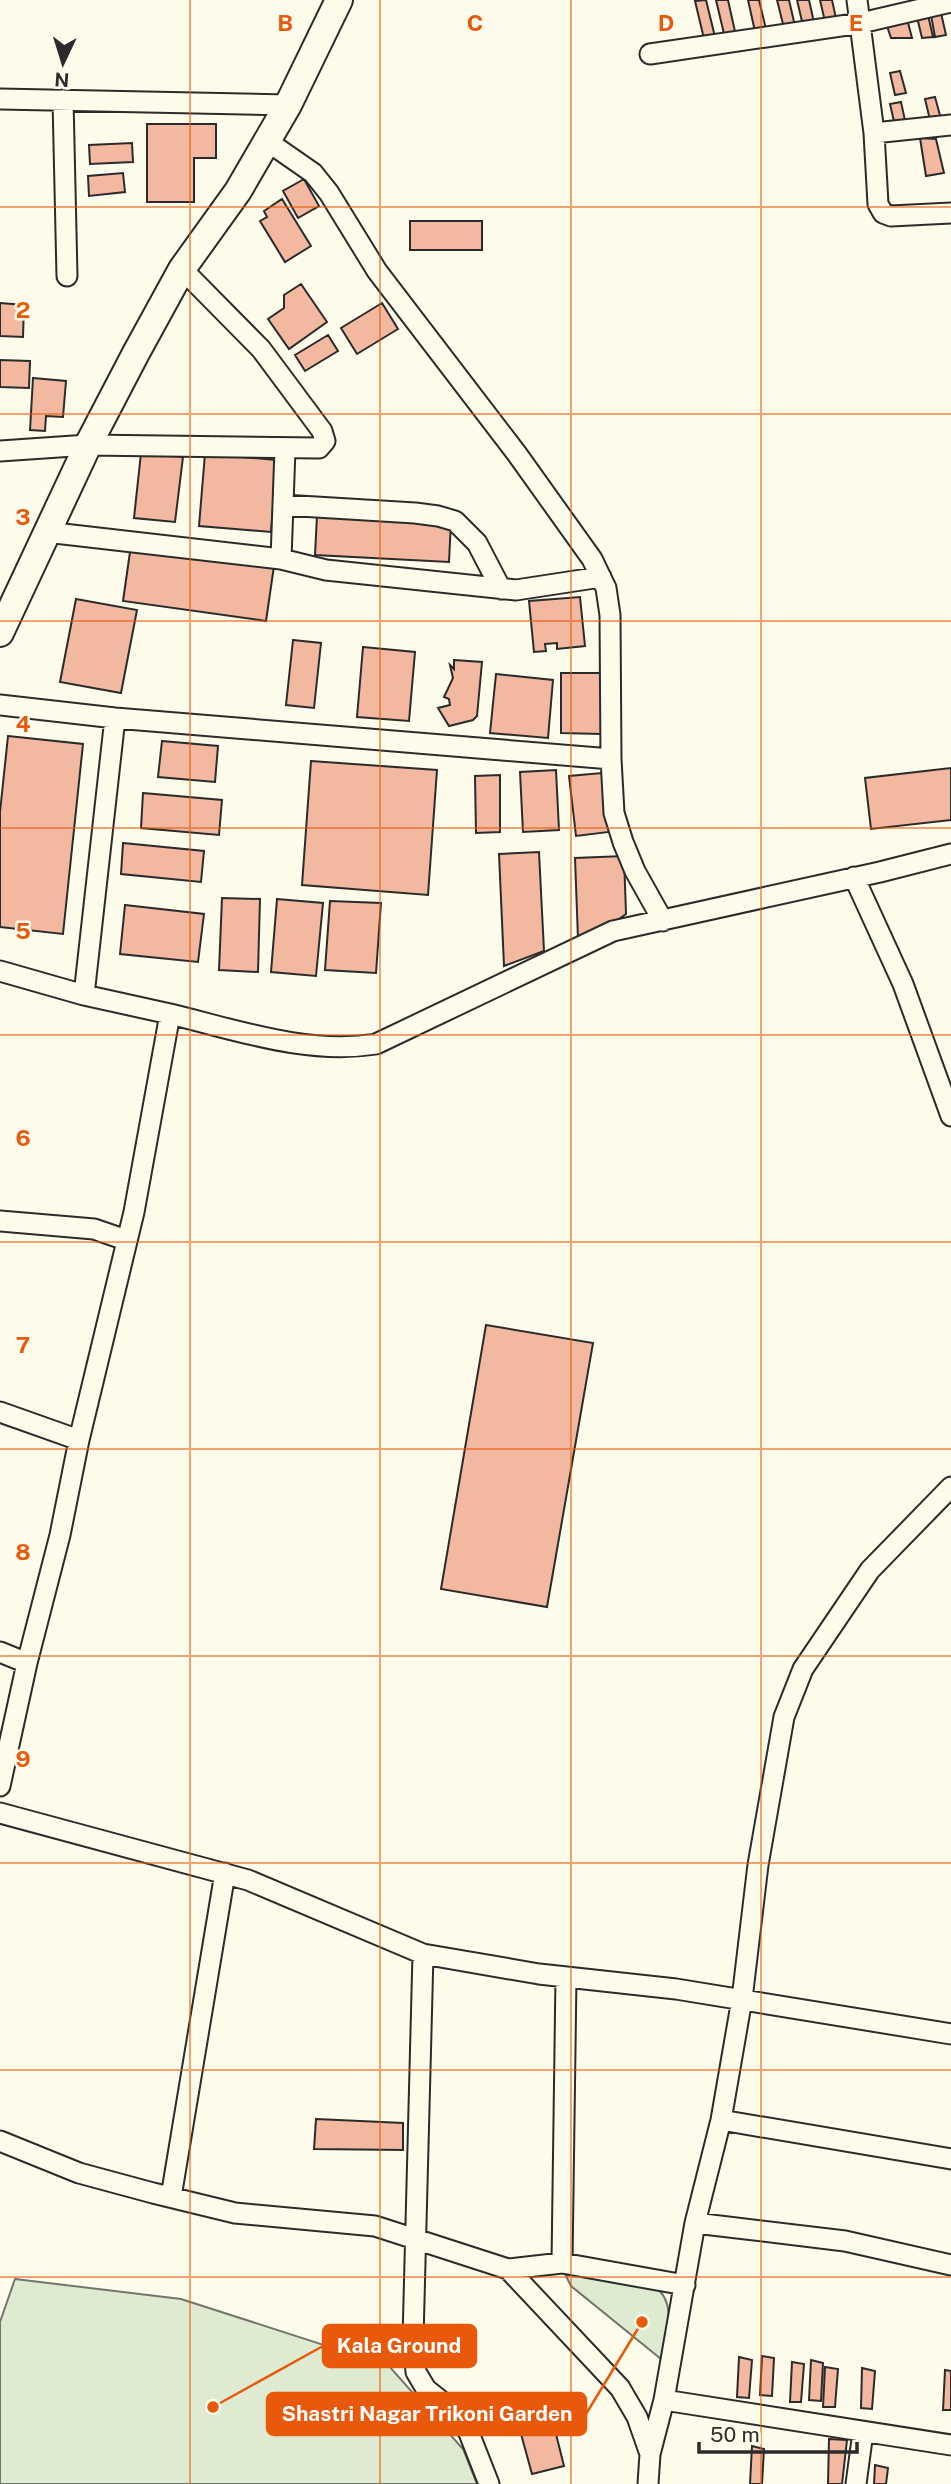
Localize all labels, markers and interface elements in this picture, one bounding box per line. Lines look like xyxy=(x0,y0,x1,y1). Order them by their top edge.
text: B xyxy=(277,9,293,36)
text: C xyxy=(467,9,483,36)
text: D xyxy=(658,9,674,36)
text: E xyxy=(849,9,863,36)
north arrow xyxy=(28,28,98,98)
text: N xyxy=(54,68,70,91)
text: 2 xyxy=(16,296,30,323)
text: 3 xyxy=(15,503,31,530)
text: 4 xyxy=(15,710,31,737)
text: 5 xyxy=(15,917,31,944)
text: 6 xyxy=(15,1124,31,1151)
text: 7 xyxy=(16,1331,30,1358)
text: 8 xyxy=(15,1538,31,1565)
text: 9 xyxy=(15,1745,31,1772)
callout: Kala Ground xyxy=(323,2325,476,2367)
text: Kala Ground xyxy=(337,2333,461,2358)
callout: Shastri Nagar Trikoni Garden xyxy=(267,2393,586,2435)
text: Shastri Nagar Trikoni Garden xyxy=(281,2401,573,2426)
scale bar xyxy=(699,2410,856,2454)
text: 50 m xyxy=(710,2422,760,2447)

